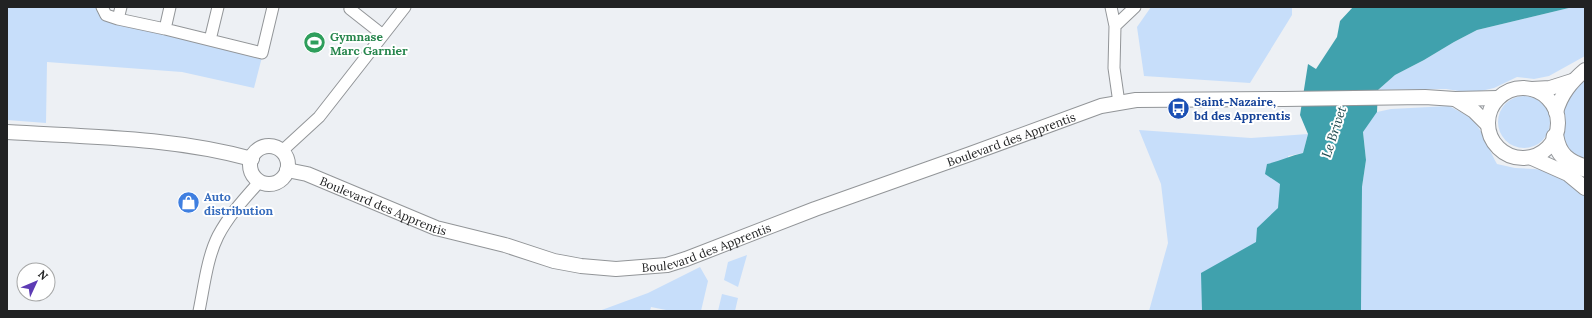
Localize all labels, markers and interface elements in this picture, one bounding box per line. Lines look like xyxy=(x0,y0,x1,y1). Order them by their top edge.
place label: Gymnase Marc Garnier xyxy=(330,29,408,58)
sports icon: Gymnase Marc Garnier xyxy=(302,30,328,56)
place label: Saint-Nazaire, bd des Apprentis xyxy=(1193,94,1291,123)
bus stop icon: Saint-Nazaire, bd des Apprentis xyxy=(1165,95,1191,121)
water label: Le Brivet xyxy=(1318,104,1350,160)
street label: Boulevard des Apprentis xyxy=(945,108,1078,169)
street label: Boulevard des Apprentis xyxy=(318,173,449,238)
place label: Auto distribution xyxy=(204,189,273,218)
shop icon: Auto distribution xyxy=(175,190,201,216)
street label: Boulevard des Apprentis xyxy=(641,219,773,274)
north arrow xyxy=(16,262,56,302)
text: N xyxy=(35,267,52,283)

